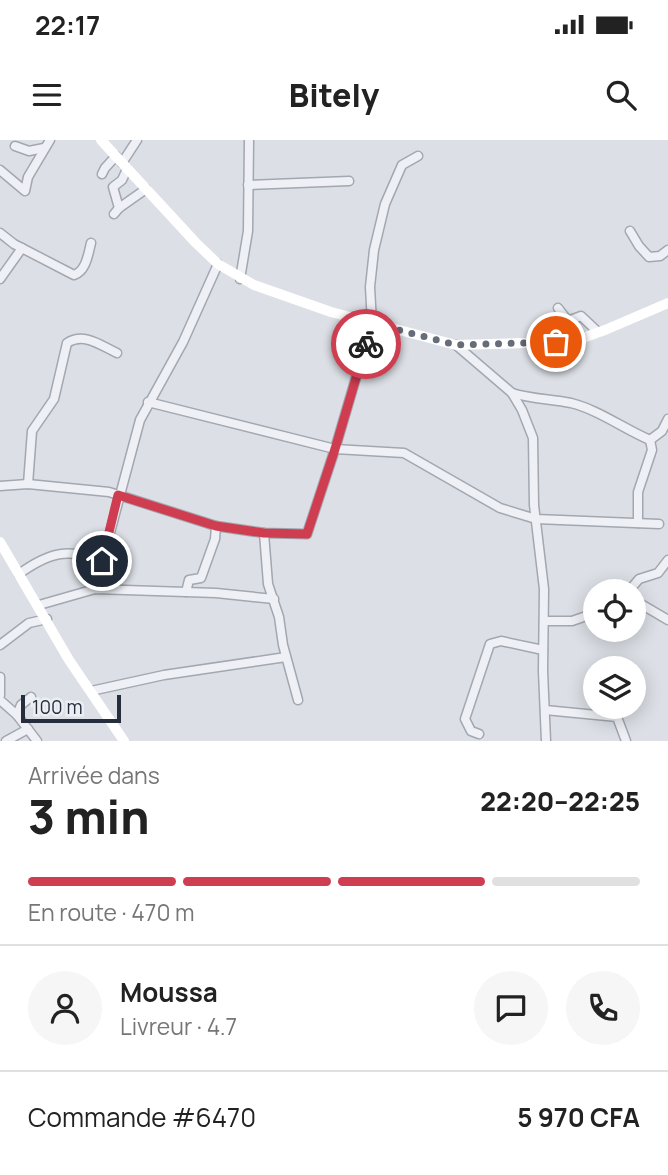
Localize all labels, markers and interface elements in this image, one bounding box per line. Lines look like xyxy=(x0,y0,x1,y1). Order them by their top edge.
text: 22:17 xyxy=(35,7,100,43)
text: Bitely xyxy=(289,73,379,117)
icon: menu xyxy=(28,76,66,114)
icon: search xyxy=(602,76,640,114)
courier xyxy=(331,309,401,379)
pin xyxy=(526,312,586,372)
icon: bag xyxy=(537,323,575,361)
icon: bike xyxy=(347,325,385,363)
pin xyxy=(72,531,132,591)
icon: home xyxy=(83,542,121,580)
map controls xyxy=(583,579,646,719)
button: locate xyxy=(583,579,646,642)
button: layers xyxy=(583,656,646,719)
scale bar xyxy=(21,692,121,724)
text: 100 m xyxy=(32,694,83,720)
text: Arrivée dans xyxy=(28,759,160,791)
text: 22:20–22:25 xyxy=(480,783,640,819)
text: 3 min xyxy=(28,785,149,848)
text: En route · 470 m xyxy=(28,896,195,928)
button: person xyxy=(28,971,102,1045)
button: chat xyxy=(474,971,548,1045)
button: phone xyxy=(566,971,640,1045)
text: Moussa xyxy=(120,974,218,1010)
text: Livreur · 4.7 xyxy=(120,1010,237,1042)
text: Commande #6470 xyxy=(28,1099,256,1135)
text: 5 970 CFA xyxy=(517,1099,640,1135)

